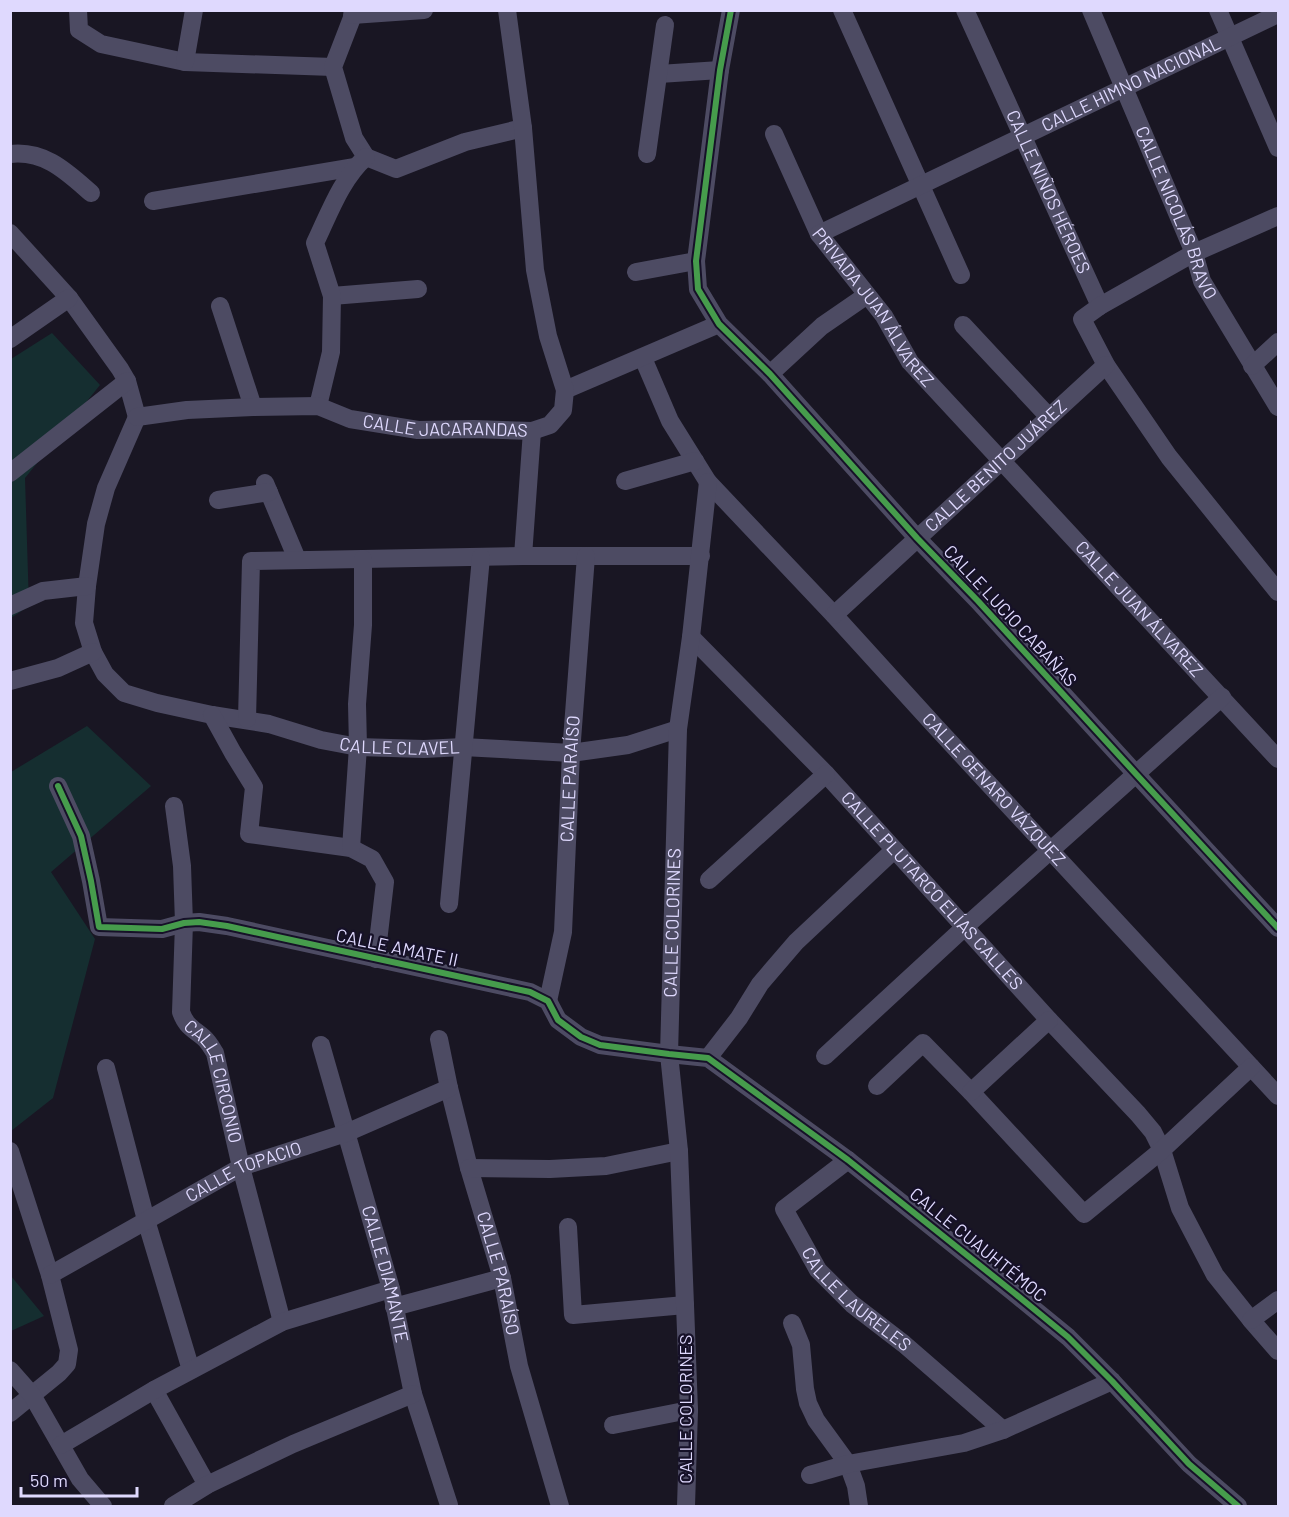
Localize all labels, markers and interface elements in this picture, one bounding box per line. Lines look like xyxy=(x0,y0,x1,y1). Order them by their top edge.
street label: CALLE HIMNO NACIONAL xyxy=(1037,31,1224,136)
street label: CALLE NIÑOS HÉROES xyxy=(1002,106,1096,277)
street label: CALLE NICOLÁS BRAVO xyxy=(1131,122,1222,303)
street label: PRIVADA JUAN ÁLVAREZ xyxy=(808,223,939,391)
street label: CALLE BENITO JUÁREZ xyxy=(920,395,1071,536)
street label: CALLE JACARANDAS xyxy=(361,409,528,441)
street label: CALLE JUAN ÁLVAREZ xyxy=(1071,536,1208,681)
street label: CALLE LUCIO CABAÑAS xyxy=(939,540,1082,691)
street label: CALLE GENARO VÁZQUEZ xyxy=(918,708,1071,870)
street label: CALLE PARAÍSO xyxy=(555,714,584,843)
street label: CALLE CLAVEL xyxy=(338,732,460,759)
street label: CALLE PLUTARCO ELÍAS CALLES xyxy=(837,786,1028,994)
street label: CALLE COLORINES xyxy=(659,848,685,998)
street label: CALLE AMATE II xyxy=(334,923,460,971)
street label: CALLE CIRCONIO xyxy=(180,1015,247,1145)
street label: CALLE TOPACIO xyxy=(181,1136,304,1206)
street label: CALLE CUAUHTÉMOC xyxy=(906,1182,1051,1306)
street label: CALLE DIAMANTE xyxy=(358,1203,414,1344)
street label: CALLE PARAÍSO xyxy=(473,1209,525,1337)
street label: CALLE LAURELES xyxy=(797,1243,916,1355)
street label: CALLE COLORINES xyxy=(674,1334,696,1484)
scale bar xyxy=(21,1460,136,1498)
text: 50 m xyxy=(30,1469,68,1491)

